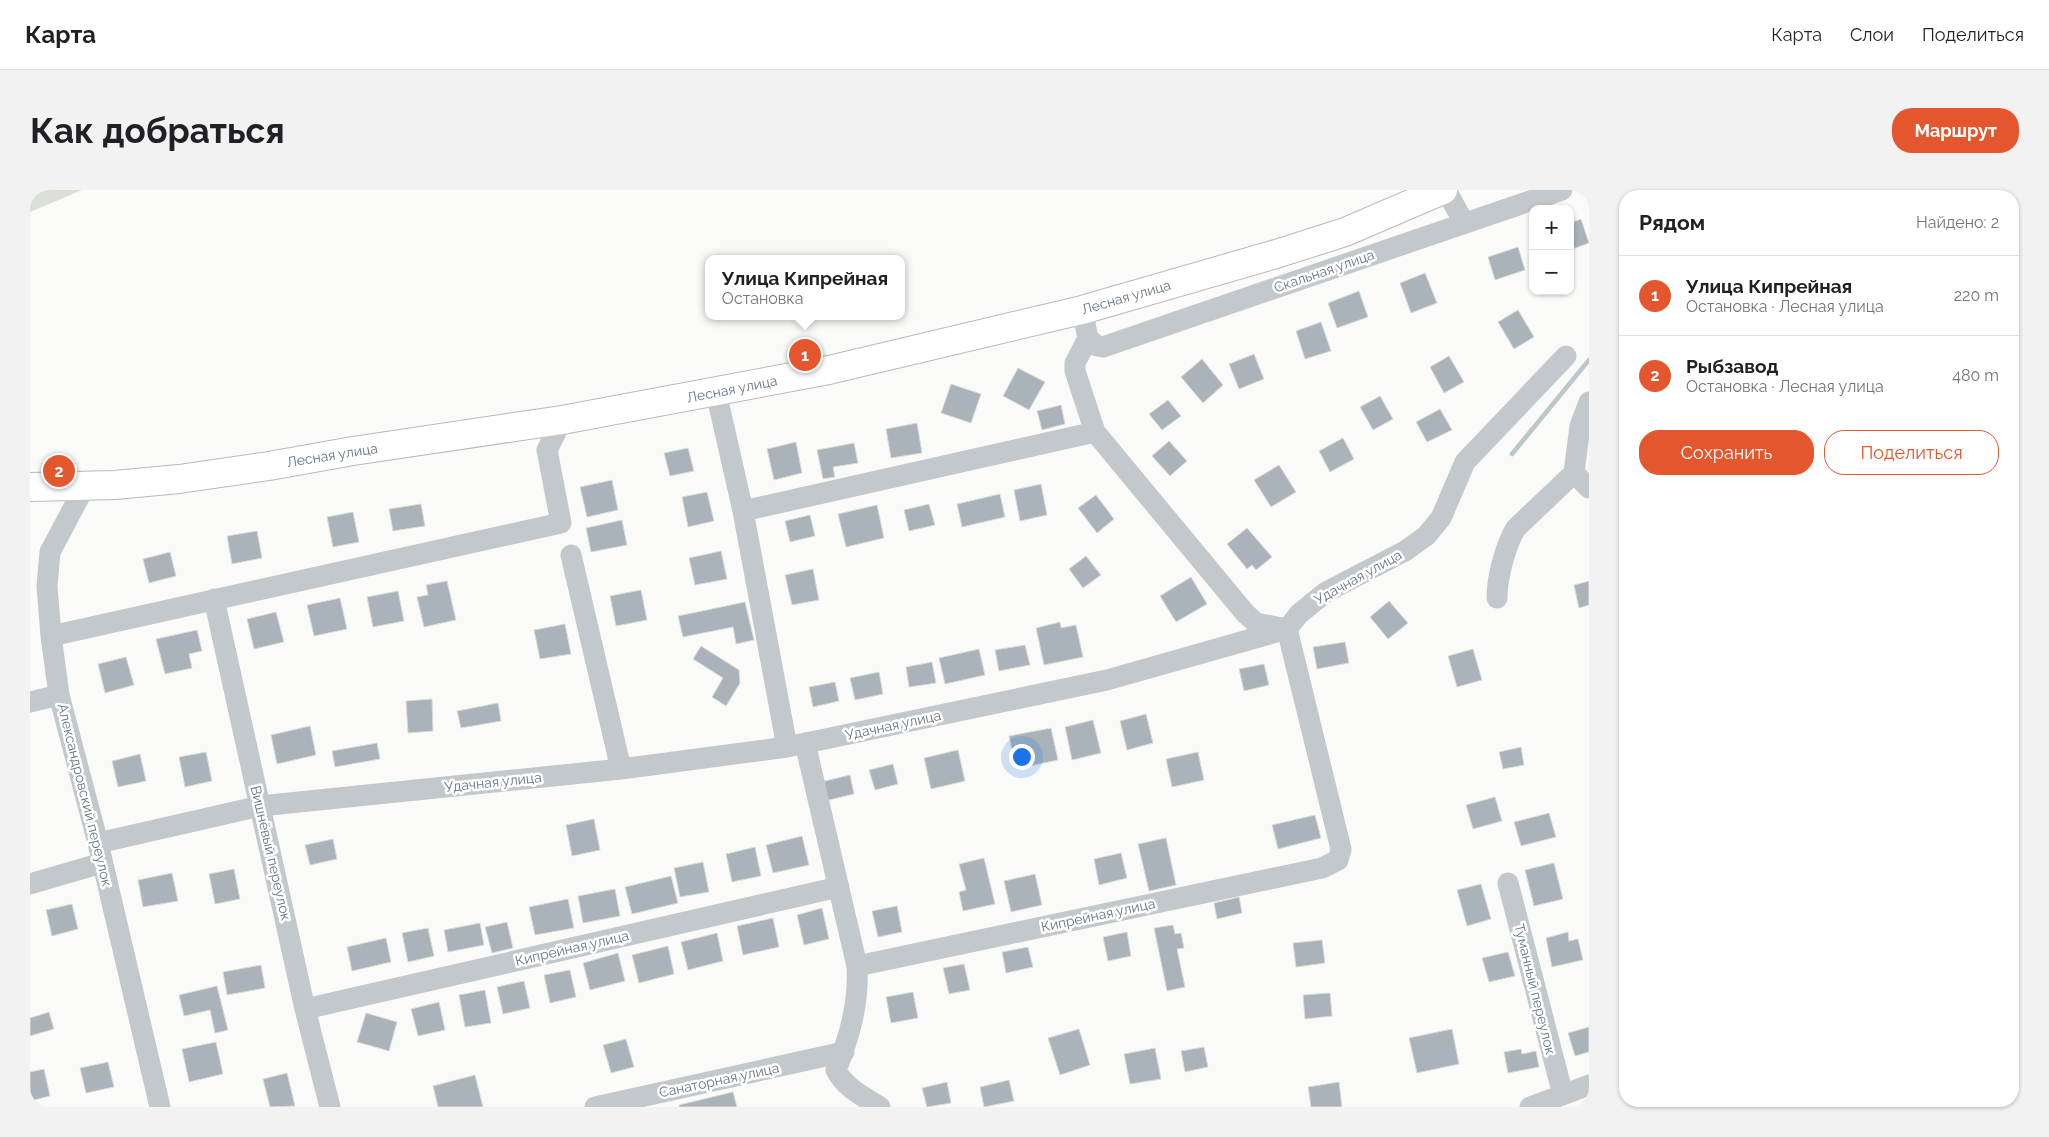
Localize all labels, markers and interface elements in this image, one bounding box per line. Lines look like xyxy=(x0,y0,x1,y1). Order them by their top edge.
text: Карта xyxy=(25,20,96,49)
text: Карта xyxy=(1771,24,1822,45)
text: Слои xyxy=(1850,24,1894,45)
text: Поделиться xyxy=(1922,24,2024,45)
button: Маршрут xyxy=(1892,108,2019,153)
text: Как добраться xyxy=(30,110,285,151)
map controls xyxy=(1529,205,1574,295)
button: + xyxy=(1529,205,1574,250)
text: Рядом xyxy=(1639,210,1705,235)
text: Найдено: 2 xyxy=(1916,213,1999,232)
street label: Скальная улица xyxy=(1272,246,1376,296)
button: − xyxy=(1529,250,1574,295)
popup xyxy=(705,255,905,320)
text: Улица Кипрейная xyxy=(722,267,888,289)
text: Улица Кипрейная xyxy=(1686,275,1852,297)
street label: Лесная улица xyxy=(1080,277,1172,317)
text: 1 xyxy=(1651,286,1659,305)
text: 220 m xyxy=(1954,286,1999,305)
text: Остановка xyxy=(722,289,803,308)
text: Остановка · Лесная улица xyxy=(1686,297,1884,316)
pin: 1 xyxy=(789,336,821,374)
text: Рыбзавод xyxy=(1686,355,1779,377)
text: 2 xyxy=(1650,366,1660,385)
text: 480 m xyxy=(1952,366,1999,385)
street label: Лесная улица xyxy=(685,372,779,406)
text: Остановка · Лесная улица xyxy=(1686,377,1884,396)
button: Сохранить xyxy=(1639,430,1814,475)
button: Поделиться xyxy=(1824,430,1999,475)
street label: Лесная улица xyxy=(285,440,379,470)
pin: 2 xyxy=(43,452,75,490)
street label: Удачная улица xyxy=(1312,546,1404,608)
street label: Александровский переулок xyxy=(55,702,115,888)
street label: Удачная улица xyxy=(844,707,942,743)
your location xyxy=(1009,744,1035,770)
street label: Удачная улица xyxy=(444,769,542,795)
street label: Вишнёвый переулок xyxy=(248,784,294,922)
street label: Кипрейная улица xyxy=(1040,895,1156,935)
street label: Туманный переулок xyxy=(1511,922,1559,1056)
street label: Кипрейная улица xyxy=(514,927,630,969)
street label: Санаторная улица xyxy=(657,1059,781,1101)

